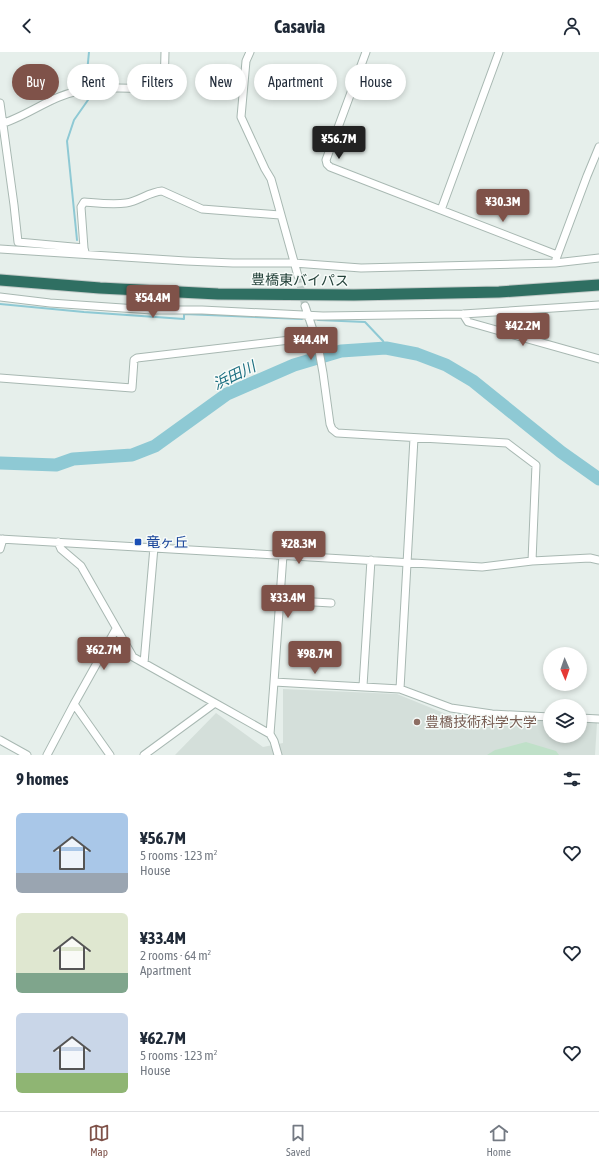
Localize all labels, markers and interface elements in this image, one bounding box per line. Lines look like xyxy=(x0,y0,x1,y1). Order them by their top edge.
icon: back xyxy=(16,15,38,37)
icon: person xyxy=(561,15,583,37)
text: Casavia xyxy=(274,16,325,37)
chip: Buy xyxy=(12,64,59,100)
chip: Rent xyxy=(67,64,119,100)
chip: Filters xyxy=(127,64,187,100)
chip: New xyxy=(195,64,246,100)
chip: Apartment xyxy=(254,64,337,100)
chip: House xyxy=(345,64,406,100)
pin: ¥56.7M xyxy=(306,126,372,160)
text: ¥56.7M xyxy=(321,131,357,146)
pin: ¥30.3M xyxy=(470,189,536,223)
text: ¥30.3M xyxy=(485,194,521,209)
street label: 豊橋東バイパス xyxy=(251,271,349,289)
pin: ¥54.4M xyxy=(120,285,186,319)
text: ¥54.4M xyxy=(135,290,171,305)
pin: ¥42.2M xyxy=(490,313,556,347)
text: ¥42.2M xyxy=(505,318,541,333)
pin: ¥44.4M xyxy=(278,327,344,361)
text: ¥44.4M xyxy=(293,332,329,347)
water label: 浜田川 xyxy=(210,357,260,393)
pin: ¥28.3M xyxy=(266,531,332,565)
place label: 竜ヶ丘 xyxy=(146,534,188,550)
text: ¥28.3M xyxy=(281,536,317,551)
marker: 竜ヶ丘 xyxy=(133,537,143,547)
pin: ¥33.4M xyxy=(255,585,321,619)
text: ¥33.4M xyxy=(270,590,306,605)
pin: ¥62.7M xyxy=(71,637,137,671)
pin: ¥98.7M xyxy=(282,641,348,675)
text: ¥62.7M xyxy=(86,642,122,657)
text: ¥98.7M xyxy=(297,646,333,661)
north arrow xyxy=(543,647,587,691)
map controls xyxy=(543,647,587,743)
button: layers xyxy=(543,699,587,743)
place label: 豊橋技術科学大学 xyxy=(425,714,537,730)
marker: 豊橋技術科学大学 xyxy=(412,717,422,727)
icon: filters xyxy=(561,768,583,790)
text: 9 homes xyxy=(16,769,69,789)
text: ¥56.7M xyxy=(140,828,186,848)
icon: home xyxy=(48,829,96,877)
icon: heart xyxy=(561,842,583,864)
text: 5 rooms · 123 m² xyxy=(140,848,217,863)
text: House xyxy=(140,863,170,878)
text: ¥33.4M xyxy=(140,928,186,948)
icon: home xyxy=(48,929,96,977)
icon: heart xyxy=(561,942,583,964)
text: 2 rooms · 64 m² xyxy=(140,948,211,963)
text: Apartment xyxy=(140,963,191,978)
text: ¥62.7M xyxy=(140,1028,186,1048)
icon: home xyxy=(48,1029,96,1077)
icon: heart xyxy=(561,1042,583,1064)
text: 5 rooms · 123 m² xyxy=(140,1048,217,1063)
text: House xyxy=(140,1063,170,1078)
tab: Map xyxy=(88,1122,110,1158)
tab: Saved xyxy=(286,1122,310,1158)
tab: Home xyxy=(486,1122,511,1158)

